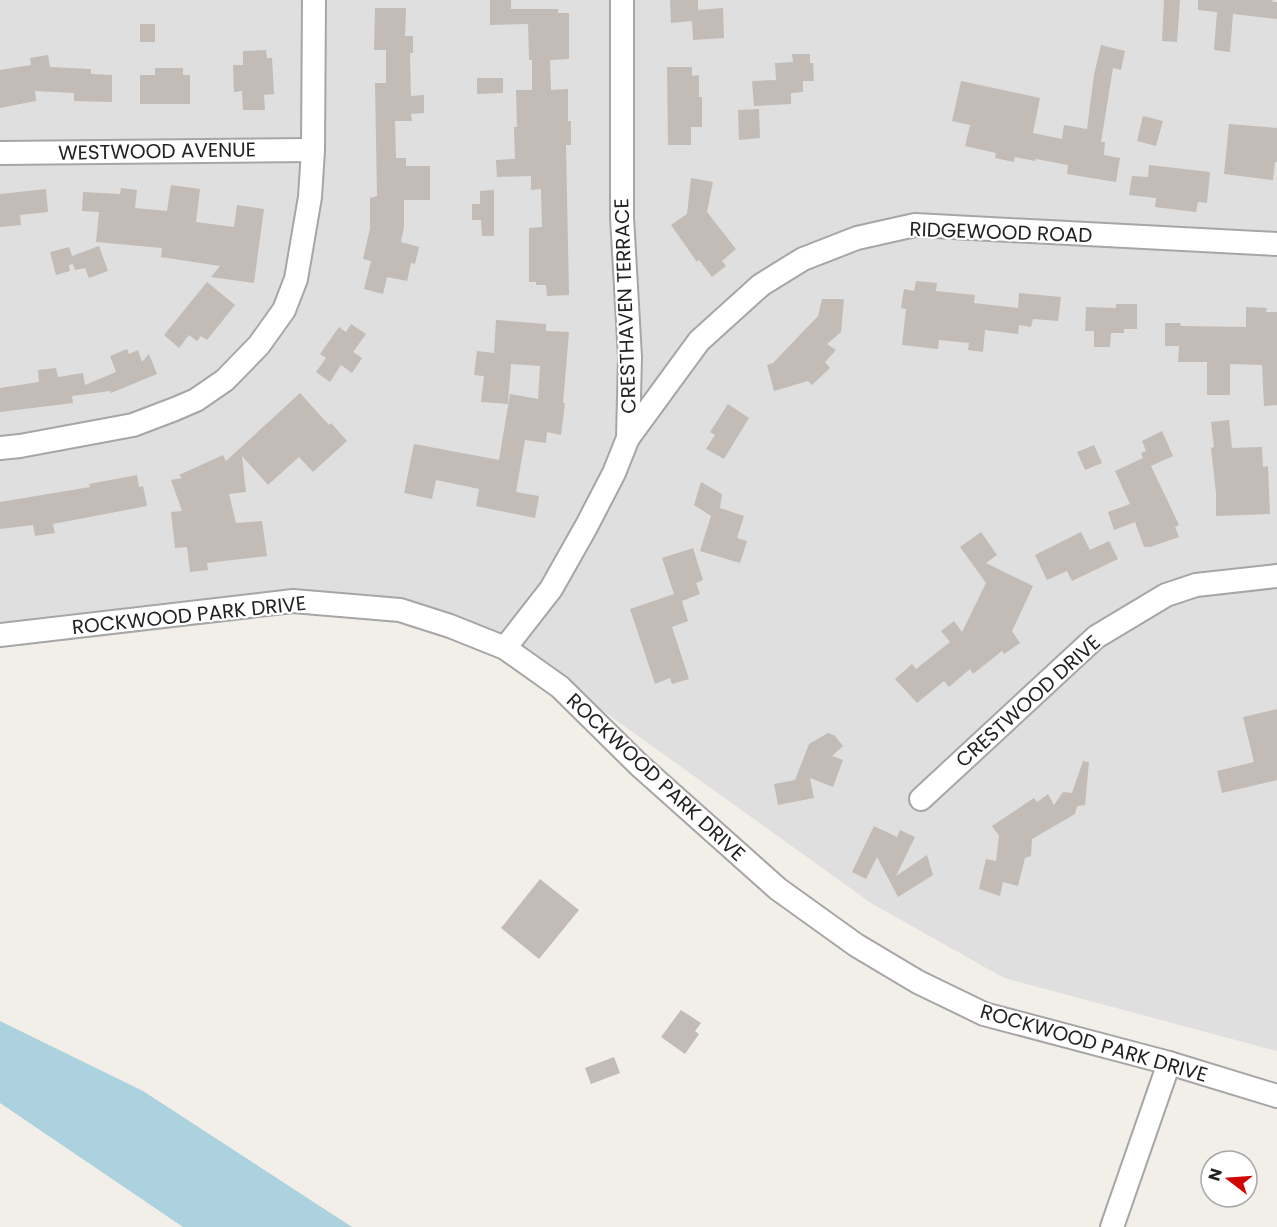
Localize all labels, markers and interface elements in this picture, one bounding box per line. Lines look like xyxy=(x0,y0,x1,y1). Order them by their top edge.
street label: WESTWOOD AVENUE xyxy=(58,135,256,167)
street label: CRESTHAVEN TERRACE xyxy=(607,198,643,414)
street label: RIDGEWOOD ROAD xyxy=(909,215,1093,249)
street label: ROCKWOOD PARK DRIVE xyxy=(71,589,307,641)
street label: CRESTWOOD DRIVE xyxy=(950,628,1106,774)
street label: ROCKWOOD PARK DRIVE xyxy=(560,687,752,867)
street label: ROCKWOOD PARK DRIVE xyxy=(977,997,1211,1089)
north arrow xyxy=(1199,1149,1259,1209)
text: N xyxy=(1202,1166,1228,1184)

